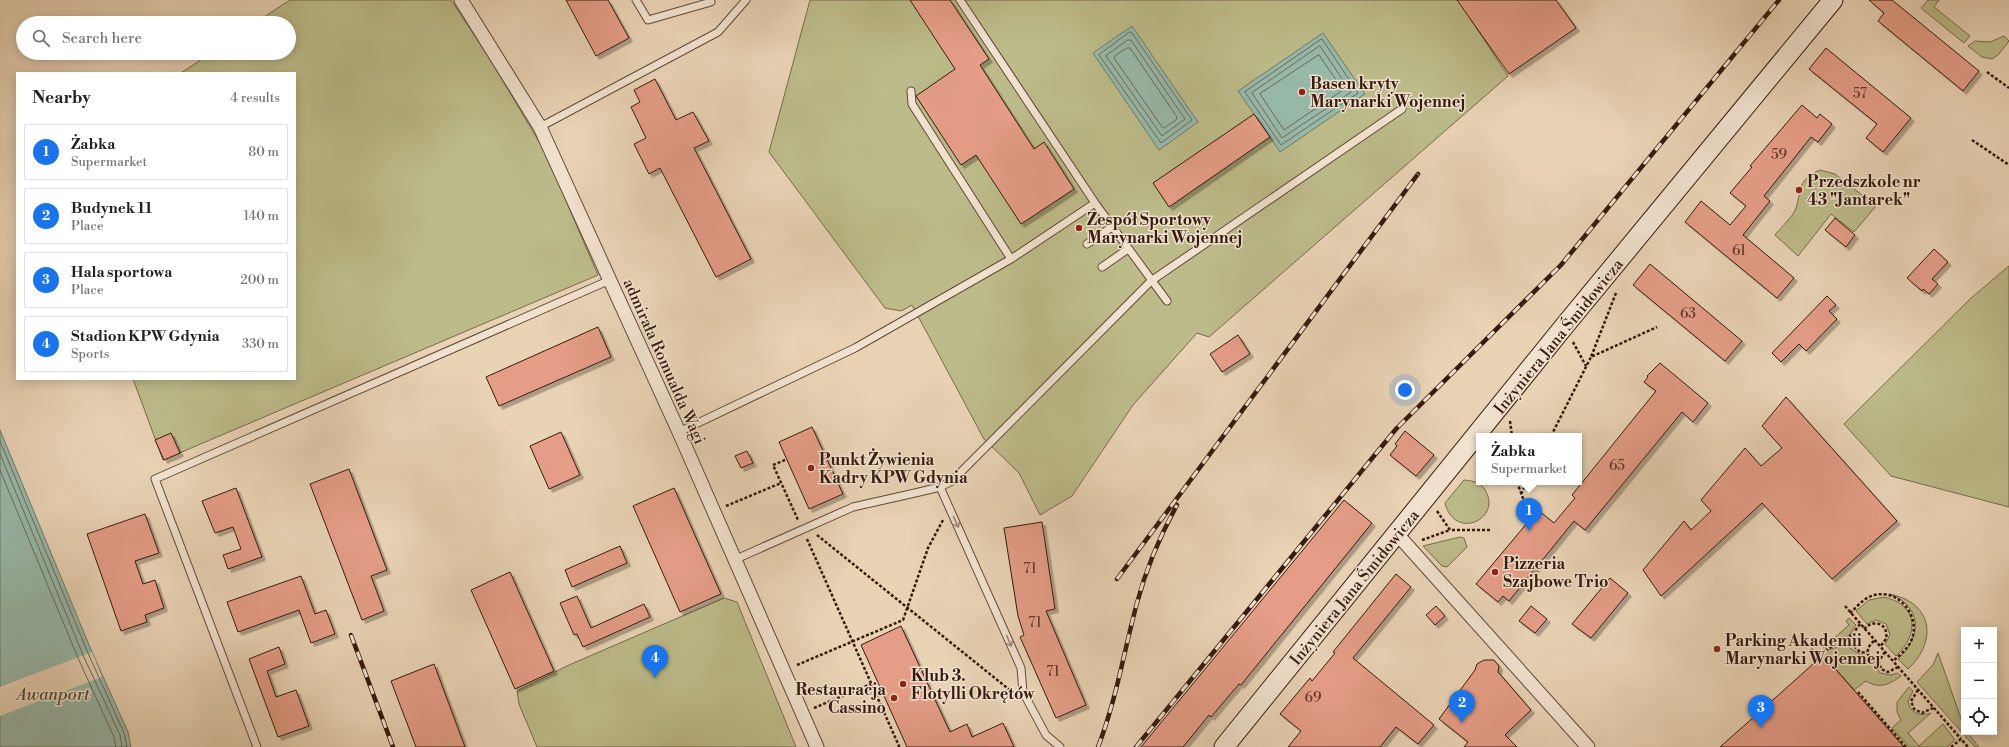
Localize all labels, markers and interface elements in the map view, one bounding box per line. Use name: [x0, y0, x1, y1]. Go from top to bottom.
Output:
search box: [16, 16, 296, 60]
icon: search: [30, 27, 52, 49]
text: Search here: [62, 29, 142, 48]
place label: Basen kryty Marynarki Wojennej: [1310, 74, 1465, 112]
house number: 57: [1853, 85, 1867, 103]
text: Nearby: [32, 87, 91, 109]
marker: Basen kryty Marynarki Wojennej: [1297, 87, 1307, 97]
text: 4 results: [230, 90, 280, 106]
text: Żabka: [71, 135, 115, 154]
text: 1: [43, 144, 49, 160]
text: 80 m: [248, 144, 279, 160]
house number: 59: [1771, 146, 1787, 164]
text: Supermarket: [71, 154, 147, 170]
place label: Przedszkole nr 43 "Jantarek": [1807, 172, 1921, 210]
marker: Przedszkole nr 43 "Jantarek": [1794, 185, 1804, 195]
text: Budynek 11: [71, 199, 152, 218]
text: 2: [42, 208, 50, 224]
text: 140 m: [243, 208, 279, 224]
place label: Zespół Sportowy Marynarki Wojennej: [1087, 210, 1242, 248]
text: Place: [71, 218, 103, 234]
marker: Zespół Sportowy Marynarki Wojennej: [1074, 223, 1084, 233]
house number: 61: [1732, 242, 1746, 260]
street label: Inżyniera Jana Śmidowicza: [1488, 253, 1628, 418]
text: Hala sportowa: [71, 263, 172, 282]
text: 3: [42, 272, 50, 288]
text: 200 m: [240, 272, 279, 288]
street label: admirała Romualda Wagi: [619, 276, 710, 447]
text: Place: [71, 282, 103, 298]
house number: 63: [1680, 305, 1696, 323]
text: Stadion KPW Gdynia: [71, 327, 220, 346]
text: 4: [42, 336, 50, 352]
text: 330 m: [242, 336, 279, 352]
text: Sports: [71, 346, 110, 362]
your location: [1395, 380, 1415, 400]
popup: [1476, 433, 1582, 485]
text: Żabka: [1491, 442, 1535, 461]
place label: Punkt Żywienia Kadry KPW Gdynia: [819, 448, 968, 488]
house number: 65: [1609, 457, 1625, 475]
text: Supermarket: [1491, 461, 1567, 477]
marker: Punkt Żywienia Kadry KPW Gdynia: [806, 463, 816, 473]
pin: 1: [1516, 498, 1542, 531]
street label: Inżyniera Jana Śmidowicza: [1284, 504, 1424, 669]
one-way arrow: [953, 516, 960, 528]
place label: Pizzeria Szajbowe Trio: [1503, 554, 1608, 592]
house number: 71: [1023, 560, 1037, 578]
marker: Pizzeria Szajbowe Trio: [1490, 567, 1500, 577]
house number: 71: [1028, 614, 1042, 632]
map controls: [1961, 627, 1997, 735]
button: +: [1961, 627, 1997, 663]
place label: Parking Akademii Marynarki Wojennej: [1725, 631, 1880, 669]
one-way arrow: [1006, 635, 1013, 647]
marker: Parking Akademii Marynarki Wojennej: [1712, 644, 1722, 654]
pin: 4: [642, 645, 668, 678]
house number: 71: [1046, 663, 1060, 681]
button: −: [1961, 663, 1997, 699]
place label: Klub 3. Flotylli Okrętów: [911, 666, 1035, 704]
marker: Klub 3. Flotylli Okrętów: [898, 679, 908, 689]
place label: Restauracja Cassino: [796, 680, 886, 718]
water label: Awanport: [14, 684, 90, 706]
house number: 69: [1305, 689, 1321, 707]
pin: 2: [1449, 690, 1475, 723]
marker: Restauracja Cassino: [889, 693, 899, 703]
pin: 3: [1748, 695, 1774, 728]
button: locate: [1961, 699, 1997, 735]

